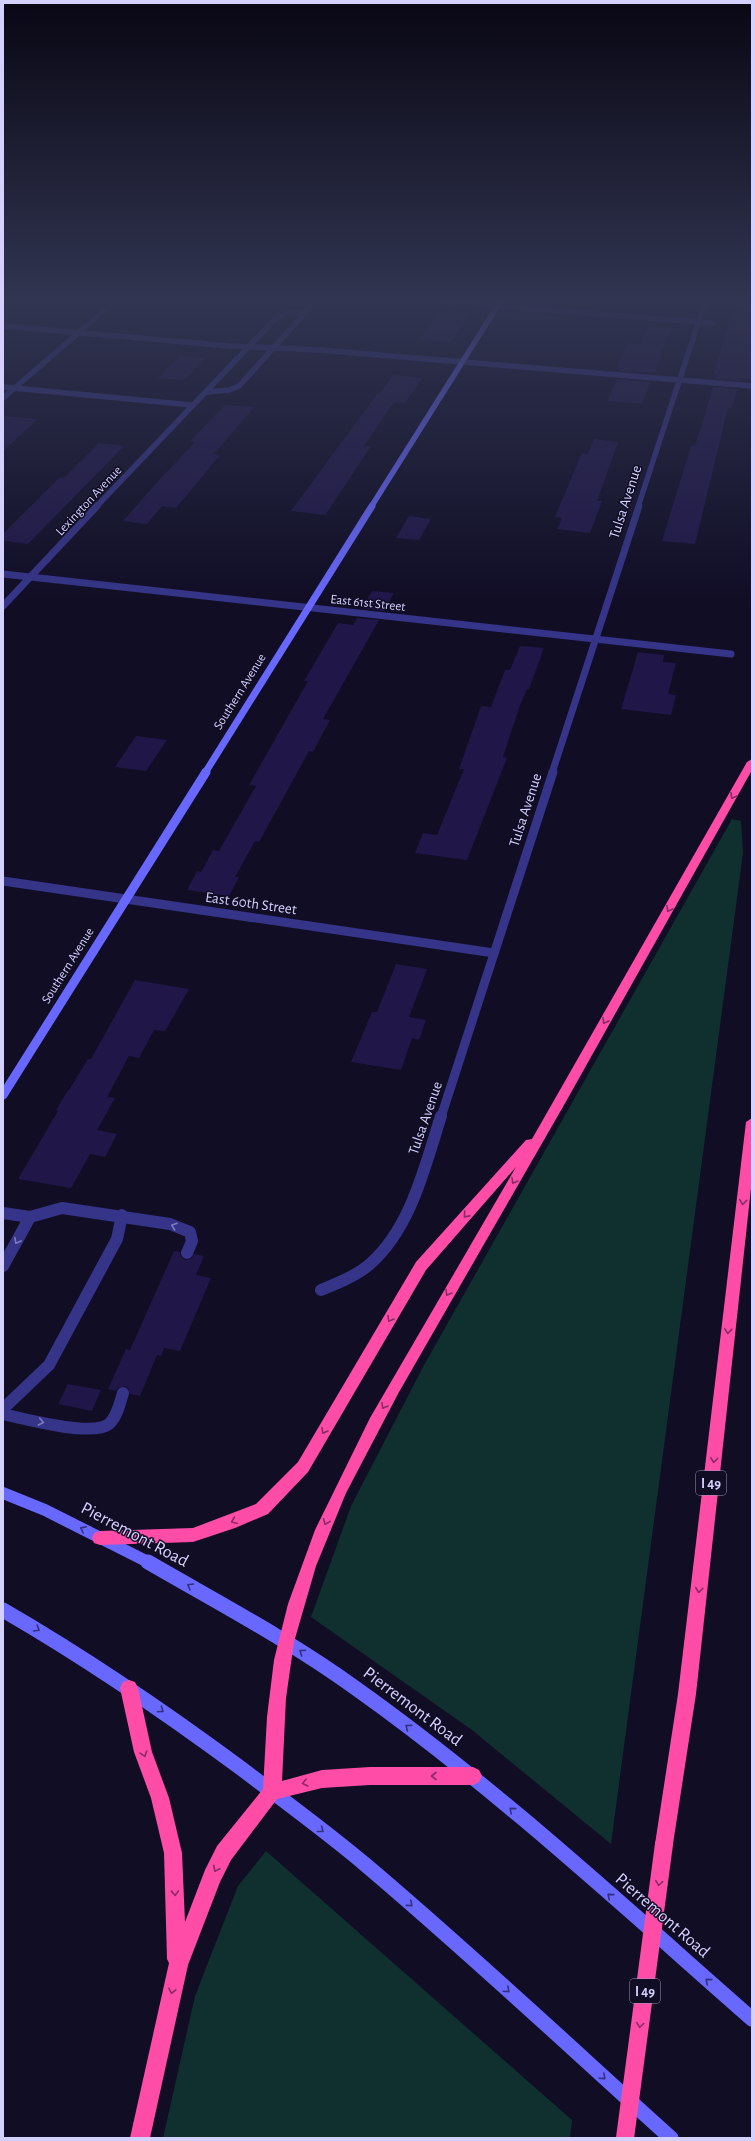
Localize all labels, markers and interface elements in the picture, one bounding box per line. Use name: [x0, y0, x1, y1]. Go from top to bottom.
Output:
street label: Tulsa Avenue: [607, 463, 644, 541]
street label: Lexington Avenue: [54, 464, 125, 538]
street label: East 61st Street: [330, 593, 406, 614]
street label: Southern Avenue: [212, 652, 269, 732]
street label: Tulsa Avenue: [507, 771, 544, 849]
one-way arrow: [730, 792, 737, 799]
street label: East 60th Street: [204, 890, 298, 917]
one-way arrow: [666, 905, 673, 913]
street label: Southern Avenue: [40, 926, 97, 1006]
one-way arrow: [603, 1017, 610, 1025]
street label: Tulsa Avenue: [406, 1080, 445, 1157]
one-way arrow: [511, 1177, 519, 1184]
one-way arrow: [739, 1199, 748, 1205]
one-way arrow: [464, 1210, 471, 1218]
one-way arrow: [171, 1222, 178, 1231]
one-way arrow: [14, 1237, 21, 1244]
one-way arrow: [446, 1289, 453, 1296]
one-way arrow: [387, 1315, 394, 1322]
one-way arrow: [724, 1328, 733, 1334]
one-way arrow: [381, 1402, 389, 1409]
one-way arrow: [38, 1417, 44, 1425]
one-way arrow: [321, 1427, 328, 1434]
one-way arrow: [709, 1457, 718, 1463]
road number: I 49: [696, 1471, 726, 1495]
street label: Pierremont Road: [78, 1499, 191, 1571]
one-way arrow: [231, 1516, 239, 1524]
one-way arrow: [323, 1517, 331, 1525]
one-way arrow: [79, 1526, 87, 1534]
one-way arrow: [187, 1584, 194, 1591]
one-way arrow: [695, 1586, 704, 1593]
one-way arrow: [33, 1624, 40, 1631]
one-way arrow: [299, 1650, 306, 1657]
street label: Pierremont Road: [360, 1664, 465, 1750]
one-way arrow: [157, 1706, 164, 1713]
one-way arrow: [406, 1725, 413, 1732]
one-way arrow: [139, 1750, 148, 1757]
one-way arrow: [431, 1772, 437, 1780]
one-way arrow: [302, 1779, 308, 1787]
one-way arrow: [510, 1808, 517, 1815]
one-way arrow: [317, 1826, 324, 1833]
one-way arrow: [213, 1865, 221, 1873]
street label: Pierremont Road: [612, 1870, 713, 1962]
one-way arrow: [655, 1879, 664, 1886]
one-way arrow: [171, 1890, 179, 1896]
one-way arrow: [608, 1893, 615, 1900]
one-way arrow: [405, 1899, 413, 1906]
road number: I 49: [630, 1979, 660, 2003]
one-way arrow: [706, 1979, 713, 1986]
one-way arrow: [502, 1985, 510, 1993]
one-way arrow: [168, 1988, 176, 1995]
one-way arrow: [636, 2022, 645, 2028]
one-way arrow: [599, 2072, 606, 2079]

